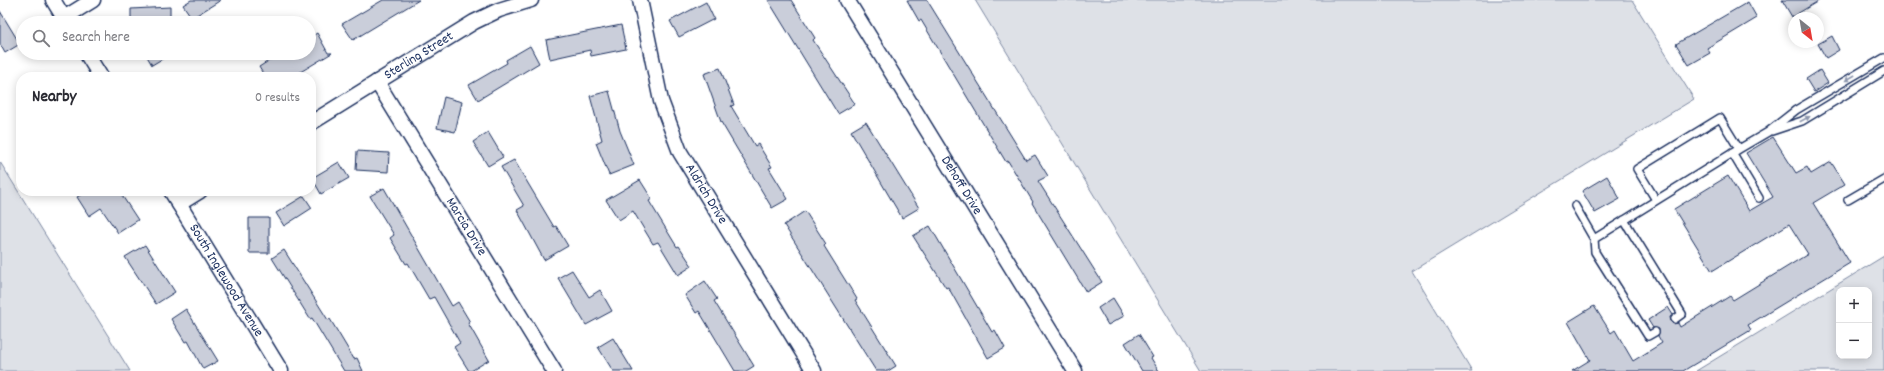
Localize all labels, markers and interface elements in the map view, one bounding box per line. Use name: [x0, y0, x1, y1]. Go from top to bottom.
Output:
north arrow: [1788, 12, 1824, 48]
search box: [16, 16, 316, 60]
icon: search: [30, 27, 52, 49]
text: Search here: [62, 27, 130, 49]
street label: Sterling Street: [380, 27, 458, 85]
one-way arrow: [1844, 75, 1856, 82]
text: Nearby: [32, 86, 76, 110]
text: 0 results: [255, 89, 300, 108]
one-way arrow: [1799, 116, 1811, 122]
street label: Dehoff Drive: [935, 152, 987, 219]
street label: Aldrich Drive: [680, 160, 732, 228]
street label: Marcia Drive: [440, 194, 491, 260]
street label: South Inglewood Avenue: [183, 220, 268, 341]
map controls: [1836, 287, 1872, 359]
button: +: [1836, 287, 1872, 323]
button: −: [1836, 323, 1872, 359]

